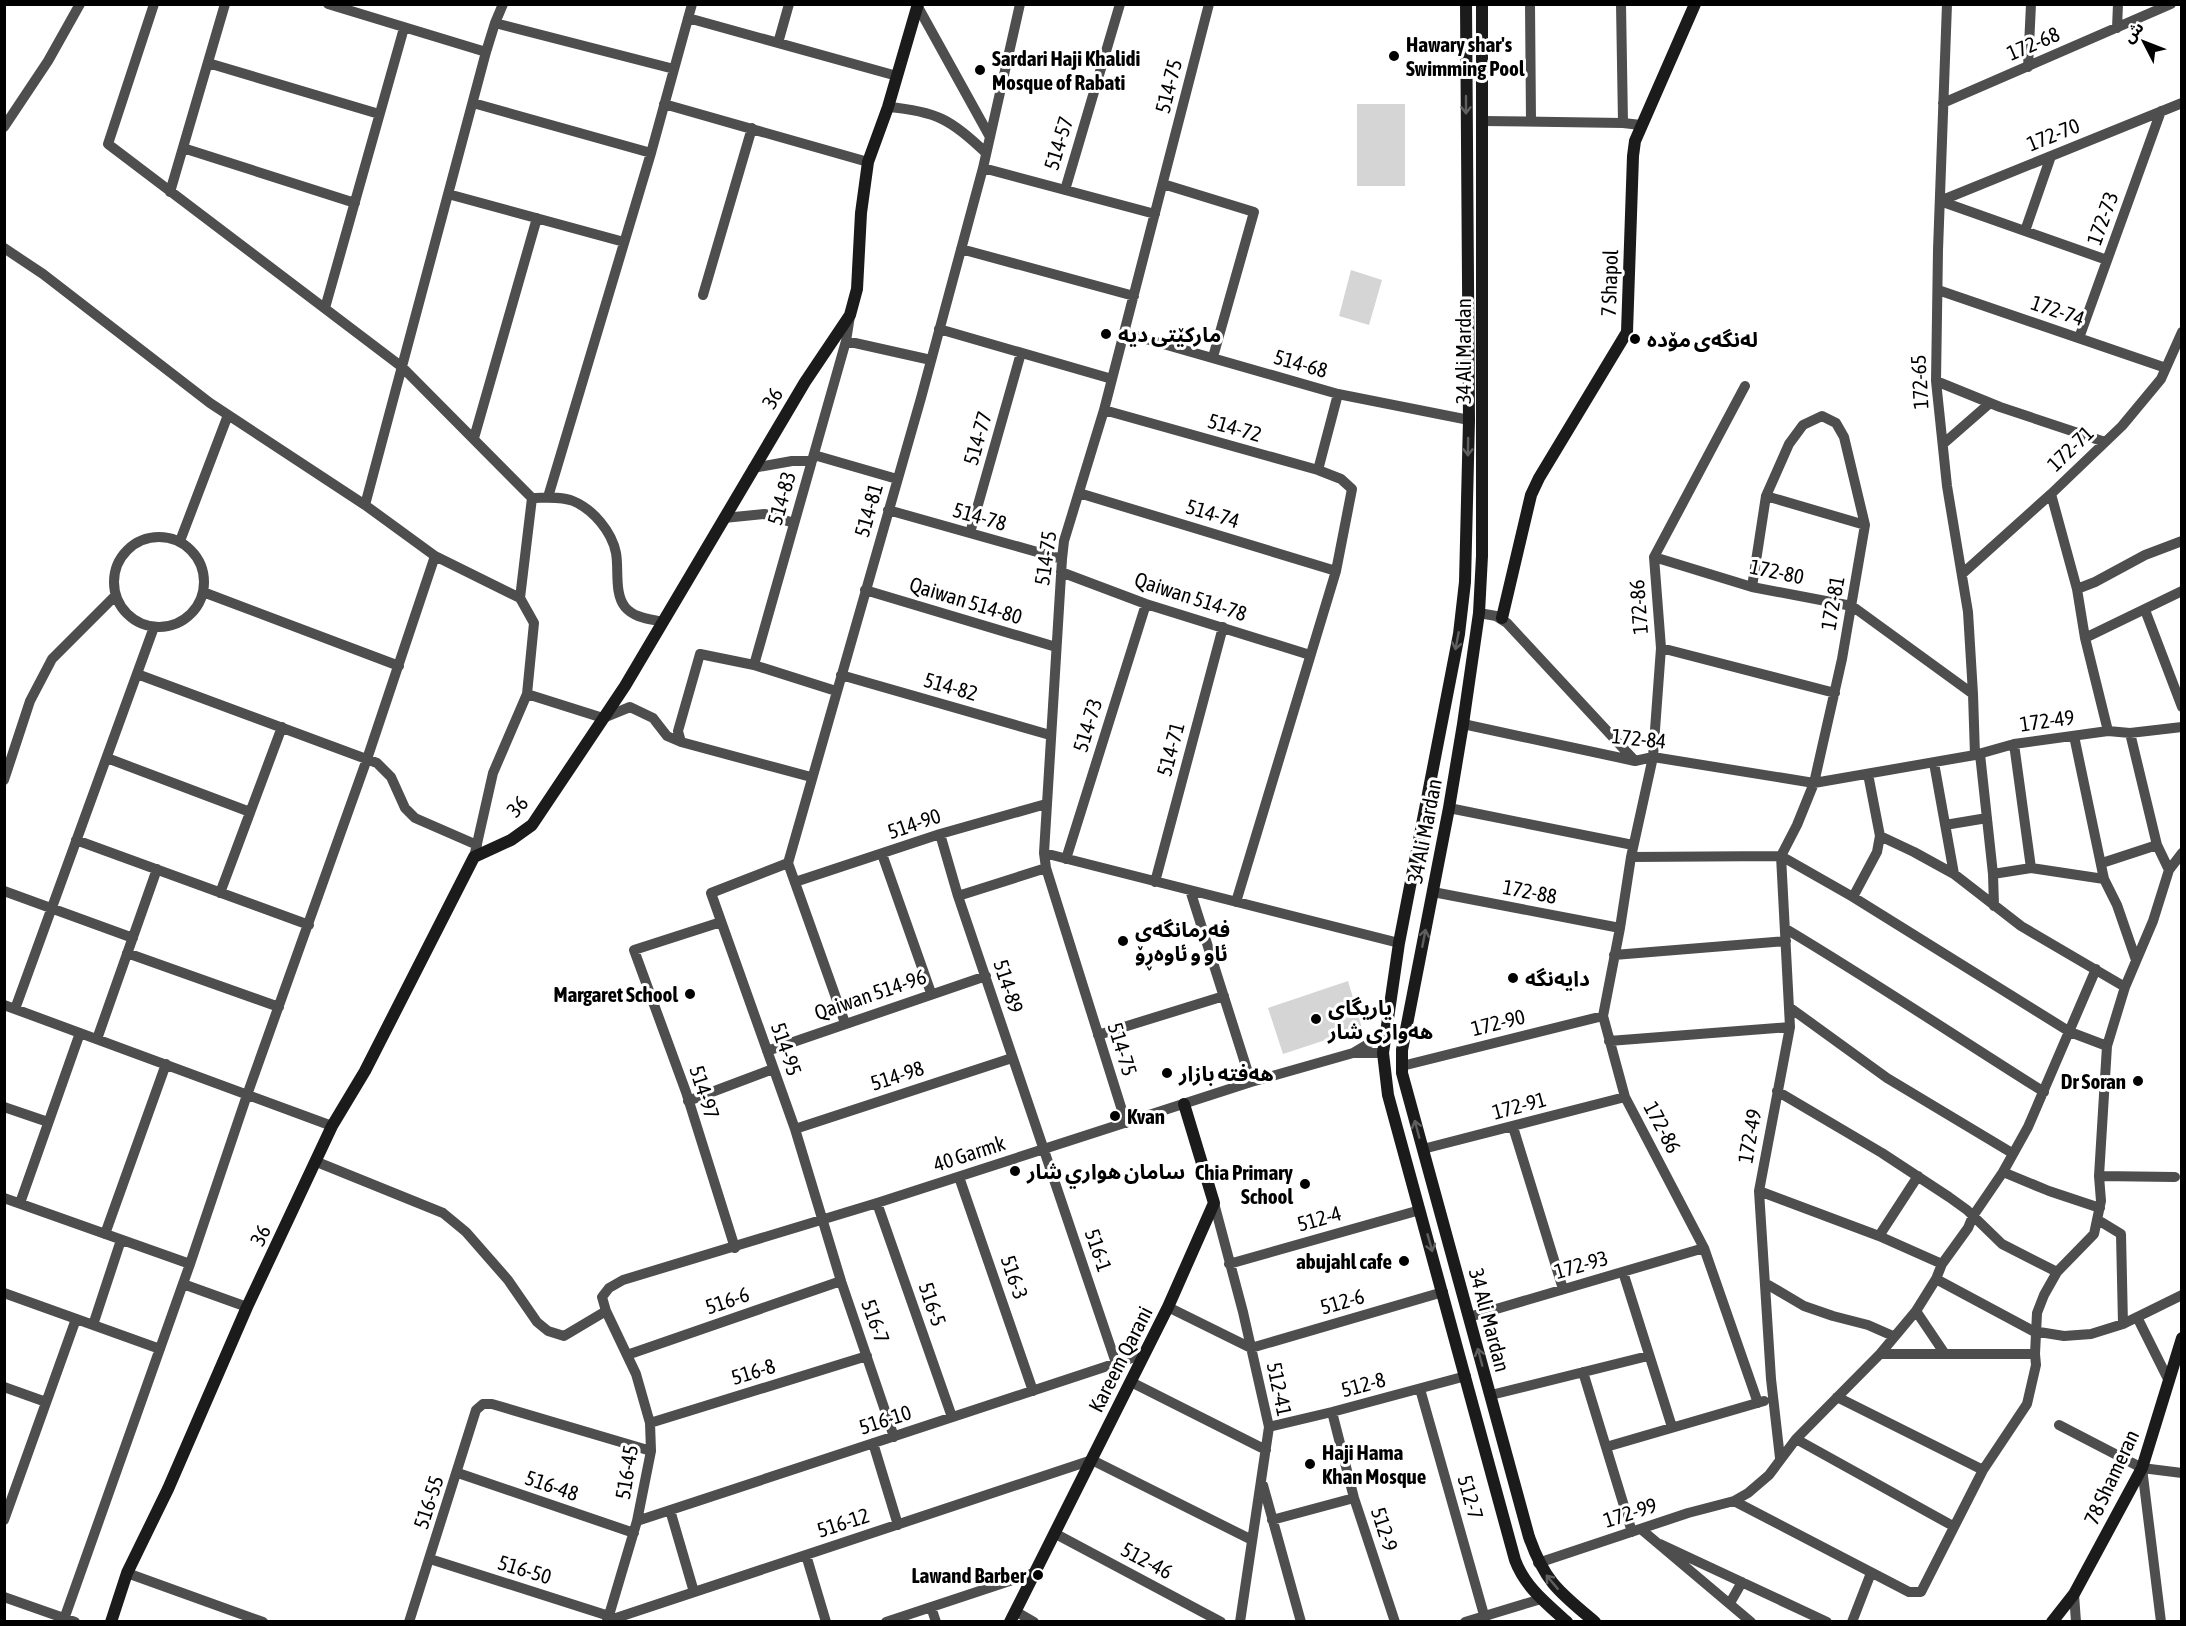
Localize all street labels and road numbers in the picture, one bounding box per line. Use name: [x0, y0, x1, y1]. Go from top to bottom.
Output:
street label: 172-68: [2003, 21, 2063, 65]
street label: 514-75: [1150, 57, 1186, 115]
street label: 514-57: [1039, 113, 1077, 173]
street label: 172-70: [2023, 113, 2083, 155]
street label: 172-73: [2081, 188, 2123, 248]
street label: 7 Shapol: [1596, 249, 1622, 317]
street label: 172-74: [2028, 290, 2088, 330]
street label: 34 Ali Mardan: [1451, 298, 1475, 404]
street label: 514-68: [1271, 344, 1331, 382]
street label: 172-65: [1906, 354, 1932, 410]
street label: 36: [757, 383, 787, 413]
street label: 514-77: [958, 408, 996, 468]
street label: 514-72: [1205, 408, 1265, 446]
street label: 172-71: [2042, 420, 2098, 476]
street label: 514-83: [762, 468, 800, 528]
street label: 514-81: [849, 480, 887, 540]
street label: 514-74: [1183, 494, 1243, 532]
street label: 514-78: [950, 497, 1010, 535]
street label: 514-75: [1029, 529, 1061, 587]
street label: 172-80: [1748, 554, 1806, 588]
street label: Qaiwan 514-78: [1132, 567, 1250, 625]
street label: Qaiwan 514-80: [907, 571, 1025, 629]
street label: 172-81: [1815, 574, 1849, 632]
street label: 172-86: [1624, 579, 1652, 635]
street label: 514-82: [921, 667, 981, 705]
street label: 514-73: [1068, 695, 1106, 755]
street label: 172-49: [2018, 704, 2076, 736]
street label: 514-71: [1151, 720, 1189, 778]
street label: 172-84: [1611, 723, 1668, 753]
street label: 34 Ali Mardan: [1402, 777, 1446, 885]
street label: 36: [501, 791, 533, 821]
street label: 514-90: [884, 803, 944, 843]
street label: 172-88: [1501, 874, 1559, 908]
street label: 514-89: [989, 956, 1029, 1016]
street label: Qaiwan 514-96: [811, 964, 929, 1024]
street label: 172-90: [1469, 1004, 1528, 1040]
street label: 514-95: [767, 1019, 807, 1079]
street label: 514-75: [1104, 1019, 1142, 1079]
street label: 514-98: [867, 1055, 927, 1095]
street label: 514-97: [685, 1062, 725, 1122]
street label: 172-91: [1490, 1086, 1548, 1124]
street label: 172-86: [1640, 1097, 1686, 1157]
street label: 172-49: [1732, 1107, 1766, 1165]
street label: 40 Garmk: [930, 1130, 1008, 1176]
street label: 512-4: [1294, 1200, 1344, 1236]
street label: 36: [245, 1221, 275, 1249]
street label: 516-1: [1081, 1225, 1117, 1275]
street label: 172-93: [1551, 1245, 1611, 1283]
street label: 516-3: [996, 1252, 1034, 1302]
street label: 34 Ali Mardan: [1465, 1266, 1515, 1374]
street label: 516-5: [914, 1279, 952, 1329]
street label: 516-6: [702, 1281, 752, 1319]
street label: 512-6: [1317, 1283, 1367, 1319]
street label: 516-7: [857, 1296, 895, 1346]
street label: Kareem Qarani: [1083, 1302, 1157, 1416]
street label: 516-8: [728, 1353, 778, 1389]
street label: 512-41: [1263, 1360, 1297, 1418]
street label: 512-8: [1338, 1367, 1388, 1401]
street label: 516-10: [856, 1399, 914, 1439]
street label: 78 Shameran: [2079, 1426, 2143, 1528]
street label: 516-45: [610, 1443, 642, 1501]
street label: 516-48: [522, 1465, 582, 1505]
street label: 516-55: [408, 1472, 448, 1532]
street label: 512-7: [1453, 1472, 1489, 1522]
street label: 172-99: [1600, 1492, 1660, 1532]
street label: 516-12: [814, 1502, 872, 1542]
street label: 512-9: [1367, 1504, 1403, 1554]
street label: 512-46: [1117, 1537, 1177, 1583]
street label: 516-50: [495, 1550, 555, 1588]

